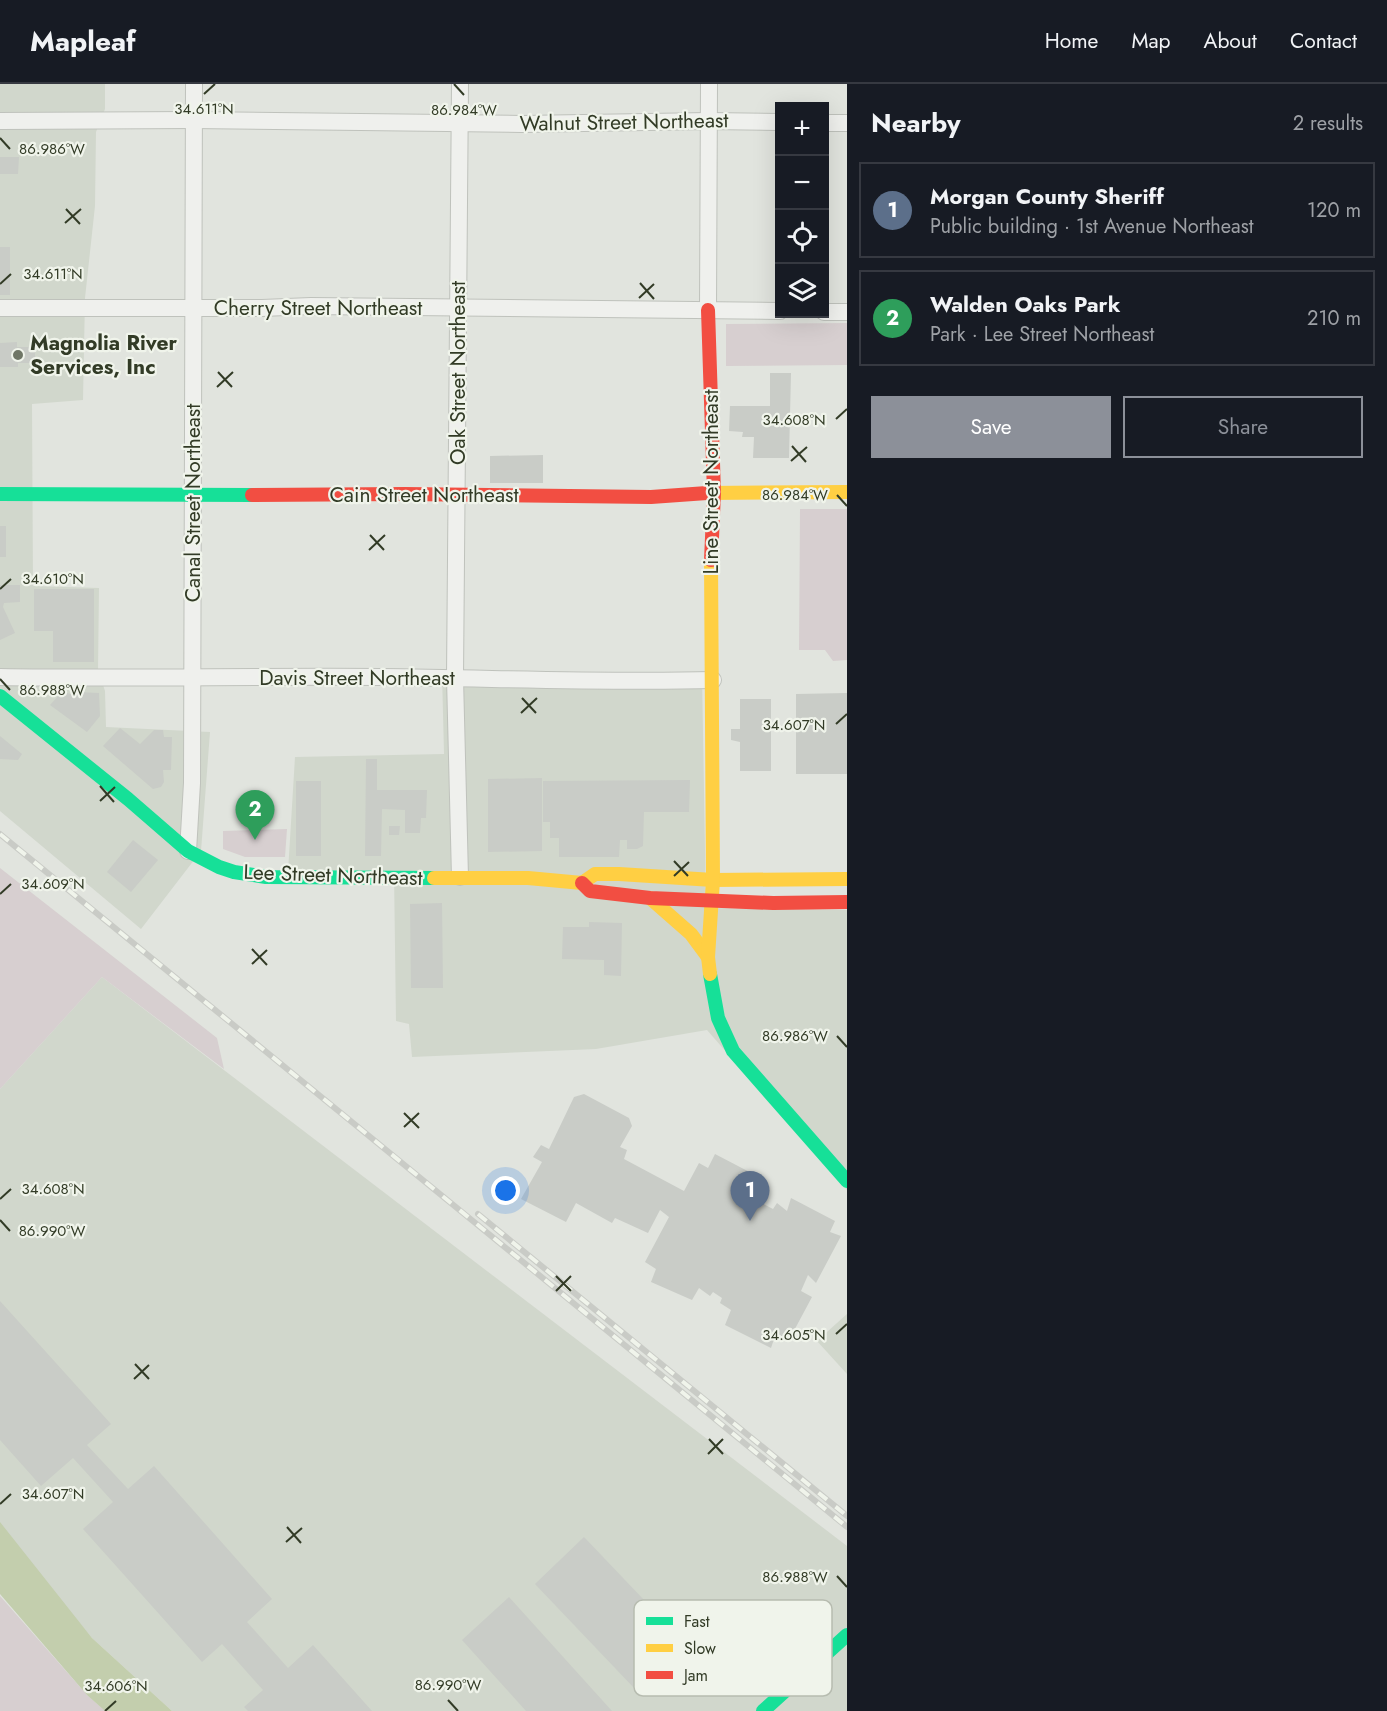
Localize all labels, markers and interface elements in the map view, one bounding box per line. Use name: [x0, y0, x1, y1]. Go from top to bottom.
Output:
text: Mapleaf: [30, 21, 136, 62]
text: Home: [1045, 26, 1098, 56]
text: Map: [1131, 26, 1171, 56]
text: About: [1204, 26, 1257, 56]
text: Contact: [1290, 26, 1357, 56]
text: 34.611°N: [174, 98, 234, 120]
text: 86.984°W: [431, 99, 497, 121]
map controls: [775, 102, 829, 318]
button: +: [775, 102, 829, 156]
text: Nearby: [871, 104, 960, 142]
street label: Walnut Street Northeast: [519, 105, 729, 139]
text: 2 results: [1293, 109, 1363, 138]
text: 86.986°W: [19, 138, 85, 160]
button: −: [775, 156, 829, 210]
text: Morgan County Sheriff: [930, 180, 1164, 212]
text: 1: [887, 196, 898, 225]
text: 120 m: [1307, 196, 1361, 225]
button: locate: [775, 210, 829, 264]
text: Public building · 1st Avenue Northeast: [930, 212, 1254, 241]
text: 34.611°N: [23, 263, 83, 285]
button: layers: [775, 264, 829, 318]
street label: Oak Street Northeast: [443, 281, 473, 465]
text: Walden Oaks Park: [930, 288, 1120, 320]
street label: Cherry Street Northeast: [214, 293, 422, 323]
text: 2: [886, 304, 899, 333]
text: 210 m: [1307, 304, 1361, 333]
text: Park · Lee Street Northeast: [930, 320, 1154, 349]
place label: Magnolia River Services, Inc: [30, 328, 178, 382]
marker: Magnolia River Services, Inc: [11, 348, 25, 362]
street label: Line Street Northeast: [696, 390, 726, 574]
button: Save: [871, 396, 1111, 458]
button: Share: [1123, 396, 1363, 458]
street label: Canal Street Northeast: [178, 404, 208, 602]
text: 34.608°N: [762, 409, 826, 431]
street label: Cain Street Northeast: [329, 480, 519, 510]
text: 86.984°W: [762, 484, 828, 506]
text: 34.610°N: [22, 568, 84, 590]
street label: Davis Street Northeast: [259, 663, 455, 693]
text: 86.988°W: [19, 679, 85, 701]
text: 34.607°N: [763, 714, 825, 736]
pin: 2: [236, 790, 274, 840]
street label: Lee Street Northeast: [243, 857, 423, 893]
text: 34.609°N: [21, 873, 85, 895]
text: 86.986°W: [762, 1025, 828, 1047]
pin: 1: [730, 1172, 770, 1221]
your location: [491, 1176, 520, 1205]
text: 34.608°N: [21, 1178, 85, 1200]
text: 86.990°W: [19, 1220, 85, 1242]
text: 34.605°N: [762, 1324, 826, 1346]
text: 34.607°N: [22, 1483, 84, 1505]
text: 86.988°W: [762, 1566, 828, 1588]
legend: [634, 1600, 832, 1696]
text: Fast: [684, 1610, 710, 1633]
text: Slow: [684, 1637, 716, 1660]
text: Jam: [682, 1664, 708, 1687]
text: 86.990°W: [415, 1674, 481, 1696]
text: 34.606°N: [84, 1675, 148, 1697]

